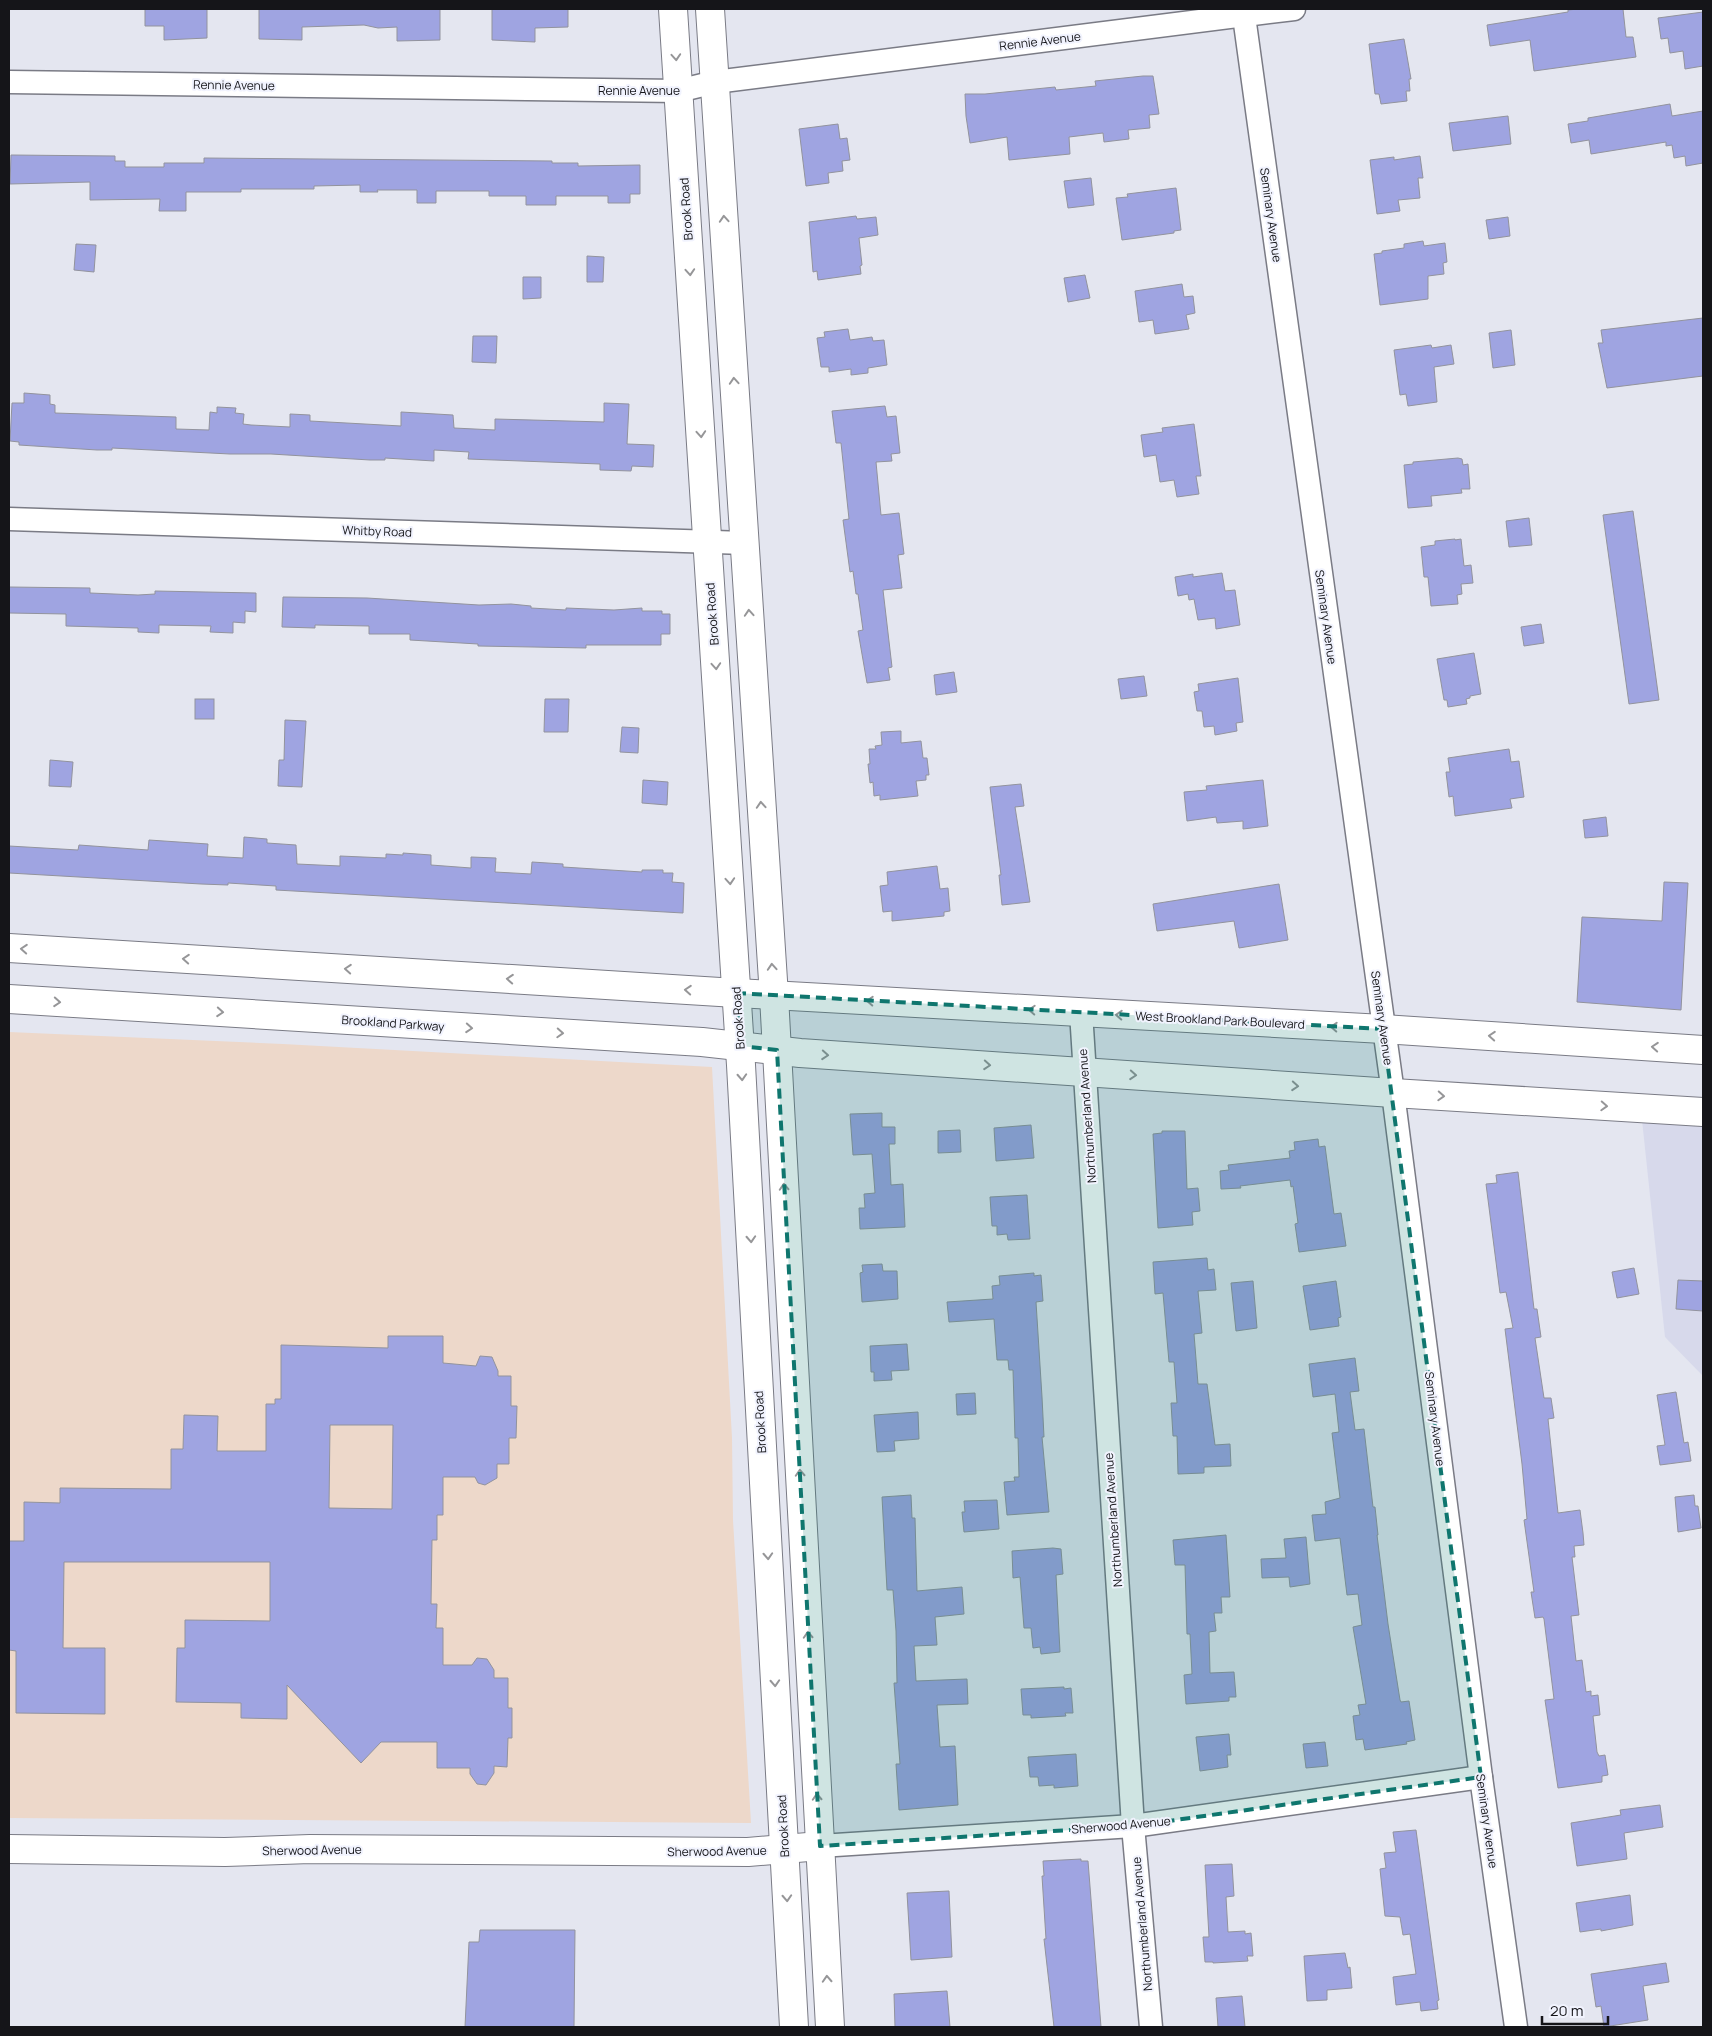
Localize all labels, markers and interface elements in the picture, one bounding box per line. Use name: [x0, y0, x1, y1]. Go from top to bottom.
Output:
street label: Rennie Avenue: [998, 28, 1082, 54]
one-way arrow: [670, 54, 681, 62]
street label: Rennie Avenue: [193, 76, 275, 94]
street label: Rennie Avenue: [598, 82, 680, 99]
street label: Seminary Avenue: [1256, 167, 1286, 263]
street label: Brook Road: [675, 177, 697, 241]
one-way arrow: [718, 215, 729, 223]
one-way arrow: [685, 268, 696, 276]
one-way arrow: [729, 377, 740, 385]
one-way arrow: [695, 430, 706, 438]
street label: Whitby Road: [342, 521, 412, 541]
street label: Seminary Avenue: [1311, 569, 1341, 665]
street label: Brook Road: [701, 582, 723, 646]
one-way arrow: [744, 609, 755, 617]
one-way arrow: [710, 662, 721, 670]
one-way arrow: [756, 800, 767, 808]
one-way arrow: [724, 877, 735, 885]
one-way arrow: [20, 943, 28, 954]
one-way arrow: [182, 953, 190, 964]
one-way arrow: [766, 963, 777, 971]
one-way arrow: [344, 964, 352, 975]
street label: Seminary Avenue: [1367, 970, 1397, 1066]
one-way arrow: [506, 974, 514, 985]
one-way arrow: [684, 985, 692, 996]
street label: Brook Road: [727, 986, 749, 1050]
one-way arrow: [866, 995, 874, 1006]
one-way arrow: [54, 997, 62, 1008]
one-way arrow: [1028, 1004, 1036, 1015]
one-way arrow: [216, 1007, 224, 1018]
street label: West Brookland Park Boulevard: [1135, 1007, 1305, 1033]
one-way arrow: [1115, 1009, 1123, 1020]
street label: Brookland Parkway: [341, 1011, 446, 1035]
one-way arrow: [1330, 1021, 1338, 1032]
one-way arrow: [465, 1022, 473, 1033]
one-way arrow: [556, 1028, 564, 1039]
one-way arrow: [1488, 1031, 1496, 1042]
one-way arrow: [1650, 1042, 1658, 1053]
street label: Northumberland Avenue: [1074, 1048, 1100, 1184]
one-way arrow: [821, 1049, 829, 1060]
one-way arrow: [984, 1060, 992, 1071]
one-way arrow: [1129, 1069, 1137, 1080]
one-way arrow: [736, 1073, 747, 1081]
one-way arrow: [1291, 1080, 1299, 1091]
one-way arrow: [1438, 1091, 1446, 1102]
one-way arrow: [1600, 1100, 1608, 1111]
one-way arrow: [779, 1183, 790, 1191]
one-way arrow: [745, 1235, 756, 1243]
street label: Seminary Avenue: [1421, 1371, 1449, 1467]
street label: Brook Road: [750, 1390, 770, 1454]
street label: Northumberland Avenue: [1100, 1452, 1126, 1588]
one-way arrow: [794, 1468, 805, 1476]
one-way arrow: [762, 1552, 773, 1560]
one-way arrow: [803, 1631, 814, 1639]
one-way arrow: [769, 1679, 780, 1687]
street label: Seminary Avenue: [1472, 1773, 1502, 1869]
one-way arrow: [812, 1793, 822, 1800]
street label: Brook Road: [773, 1794, 793, 1858]
street label: Sherwood Avenue: [1071, 1812, 1171, 1838]
street label: Sherwood Avenue: [262, 1841, 362, 1859]
street label: Sherwood Avenue: [667, 1842, 767, 1860]
street label: Northumberland Avenue: [1128, 1856, 1156, 1992]
one-way arrow: [782, 1894, 793, 1902]
one-way arrow: [822, 1974, 833, 1982]
scale bar: [1542, 1994, 1608, 2026]
text: 20 m: [1550, 2000, 1583, 2021]

